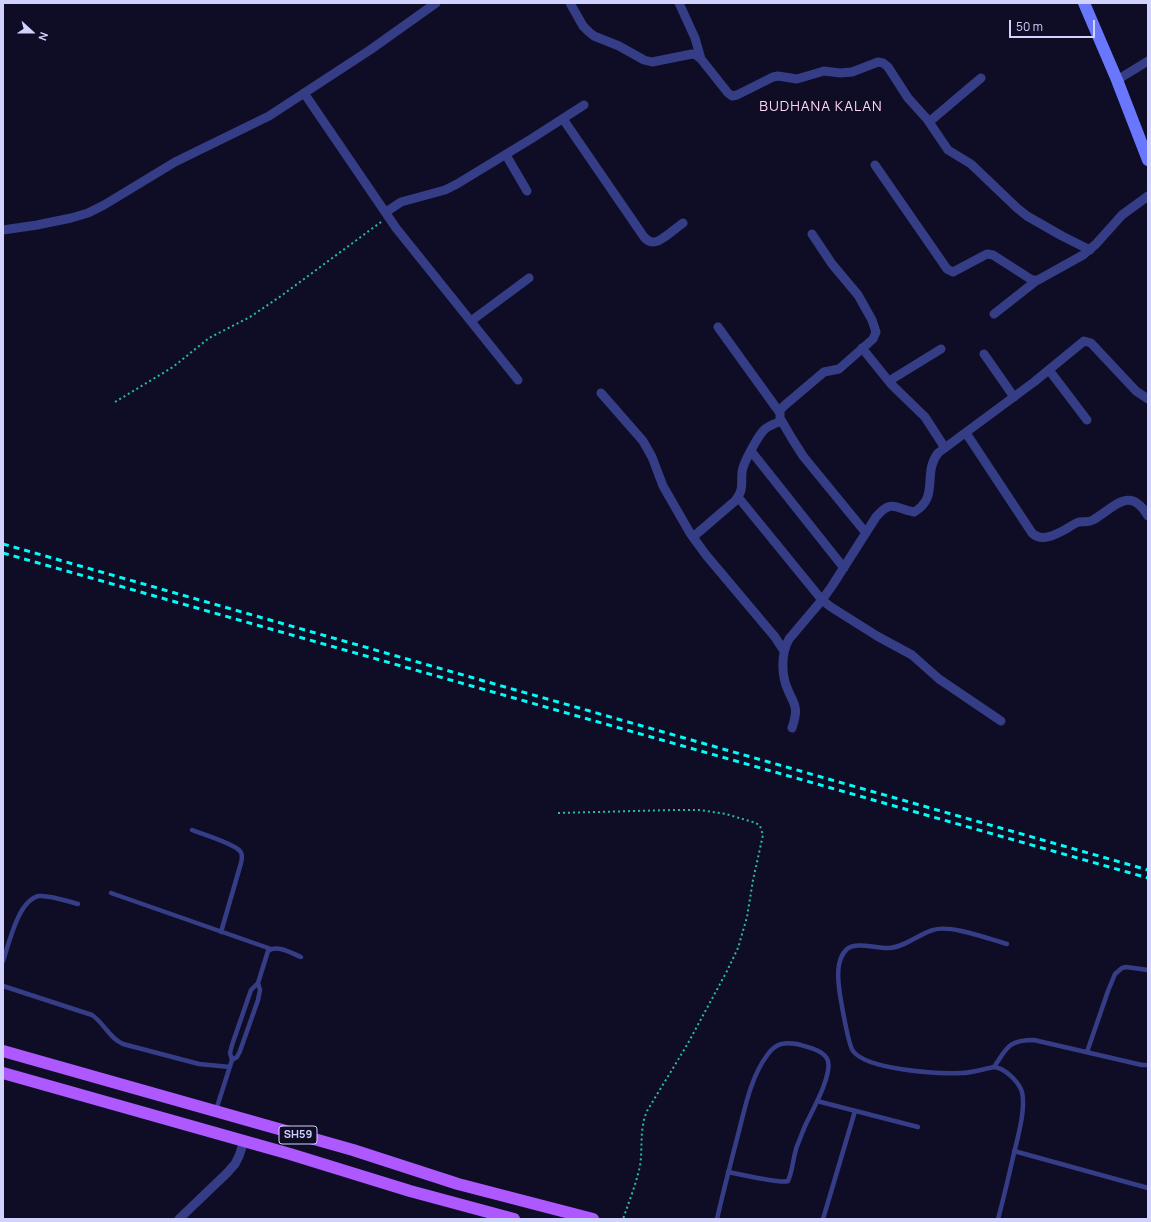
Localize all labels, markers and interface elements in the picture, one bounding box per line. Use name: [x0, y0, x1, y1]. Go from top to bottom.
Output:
north arrow: [12, 12, 52, 52]
scale bar: [1011, 12, 1097, 38]
text: 50 m: [1016, 18, 1043, 35]
text: N: [35, 30, 52, 43]
district label: BUDHANA KALAN: [759, 99, 883, 115]
road number: SH59: [279, 1126, 317, 1144]

